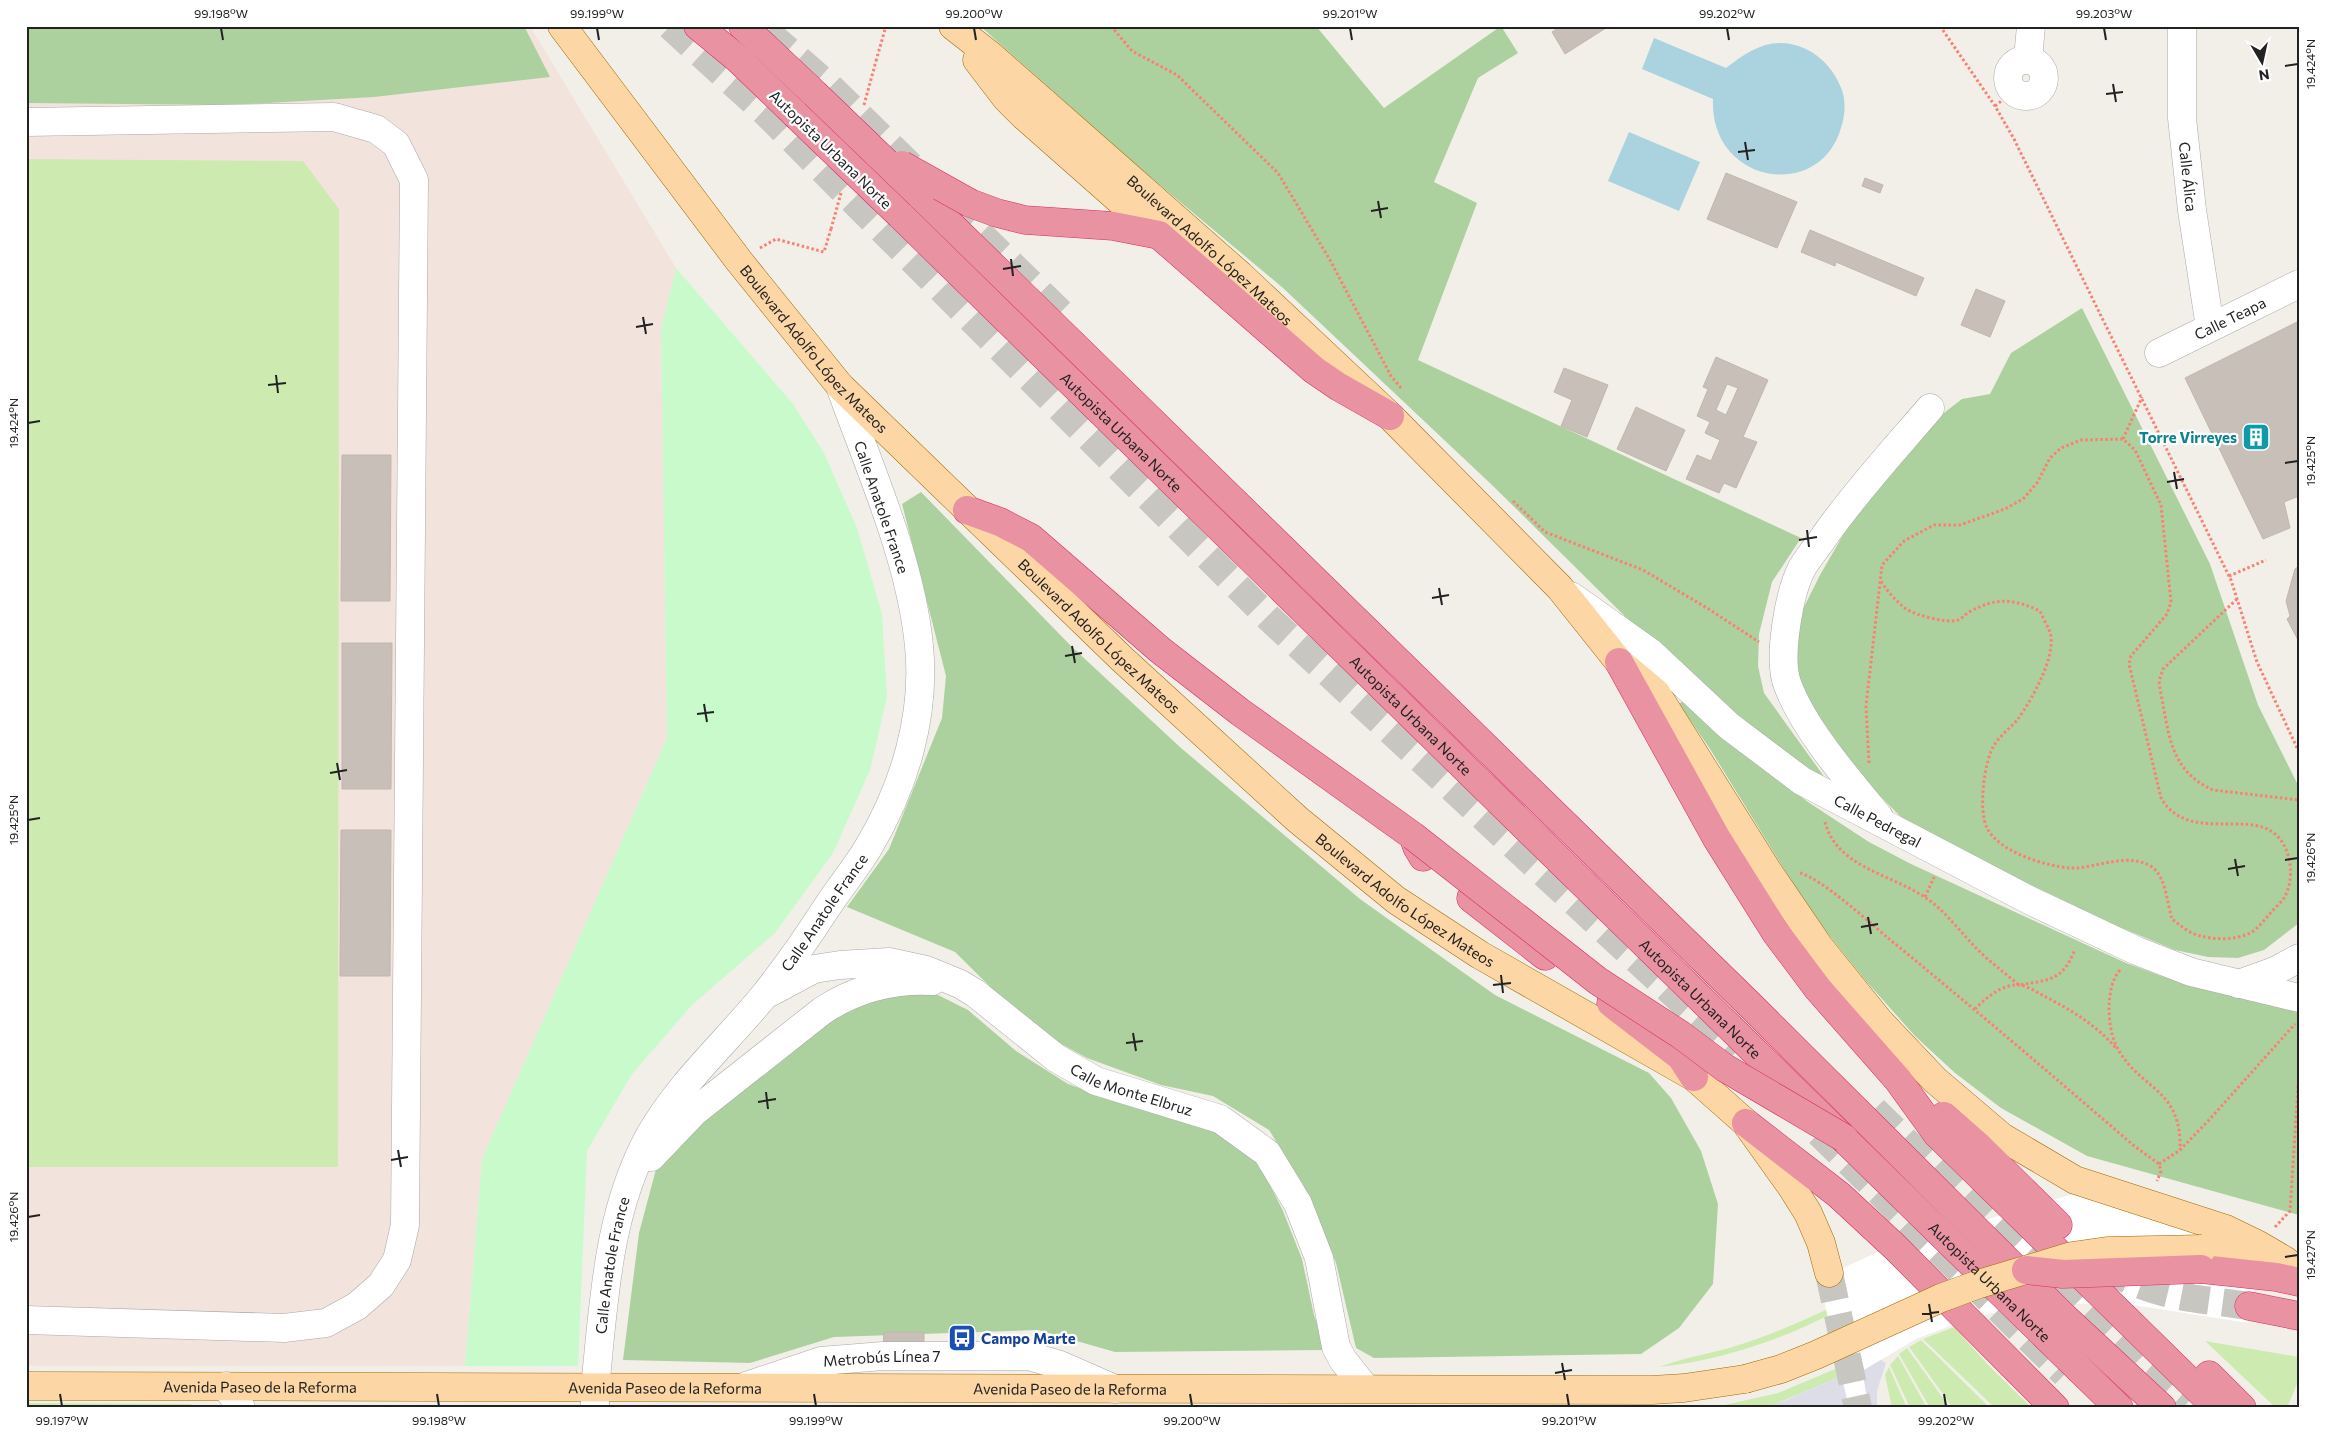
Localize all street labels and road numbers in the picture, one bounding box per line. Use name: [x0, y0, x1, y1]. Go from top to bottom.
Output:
street label: Autopista Urbana Norte: [766, 86, 896, 212]
street label: Calle Álica: [2176, 141, 2201, 212]
street label: Boulevard Adolfo López Mateos: [1123, 171, 1297, 329]
street label: Boulevard Adolfo López Mateos: [737, 261, 892, 437]
street label: Calle Teapa: [2191, 293, 2269, 343]
street label: Autopista Urbana Norte: [1057, 368, 1186, 495]
street label: Calle Anatole France: [851, 438, 913, 576]
street label: Boulevard Adolfo López Mateos: [1015, 555, 1184, 717]
street label: Autopista Urbana Norte: [1346, 652, 1476, 779]
street label: Calle Pedregal: [1831, 791, 1924, 851]
street label: Boulevard Adolfo López Mateos: [1312, 829, 1498, 971]
street label: Calle Anatole France: [777, 850, 871, 975]
street label: Autopista Urbana Norte: [1636, 935, 1765, 1062]
street label: Calle Monte Elbruz: [1067, 1059, 1195, 1119]
street label: Calle Anatole France: [591, 1194, 633, 1335]
street label: Autopista Urbana Norte: [1925, 1218, 2055, 1345]
street label: Metrobús Línea 7: [822, 1347, 941, 1370]
street label: Avenida Paseo de la Reforma: [163, 1377, 357, 1396]
street label: Avenida Paseo de la Reforma: [568, 1378, 762, 1397]
street label: Avenida Paseo de la Reforma: [973, 1379, 1167, 1398]

